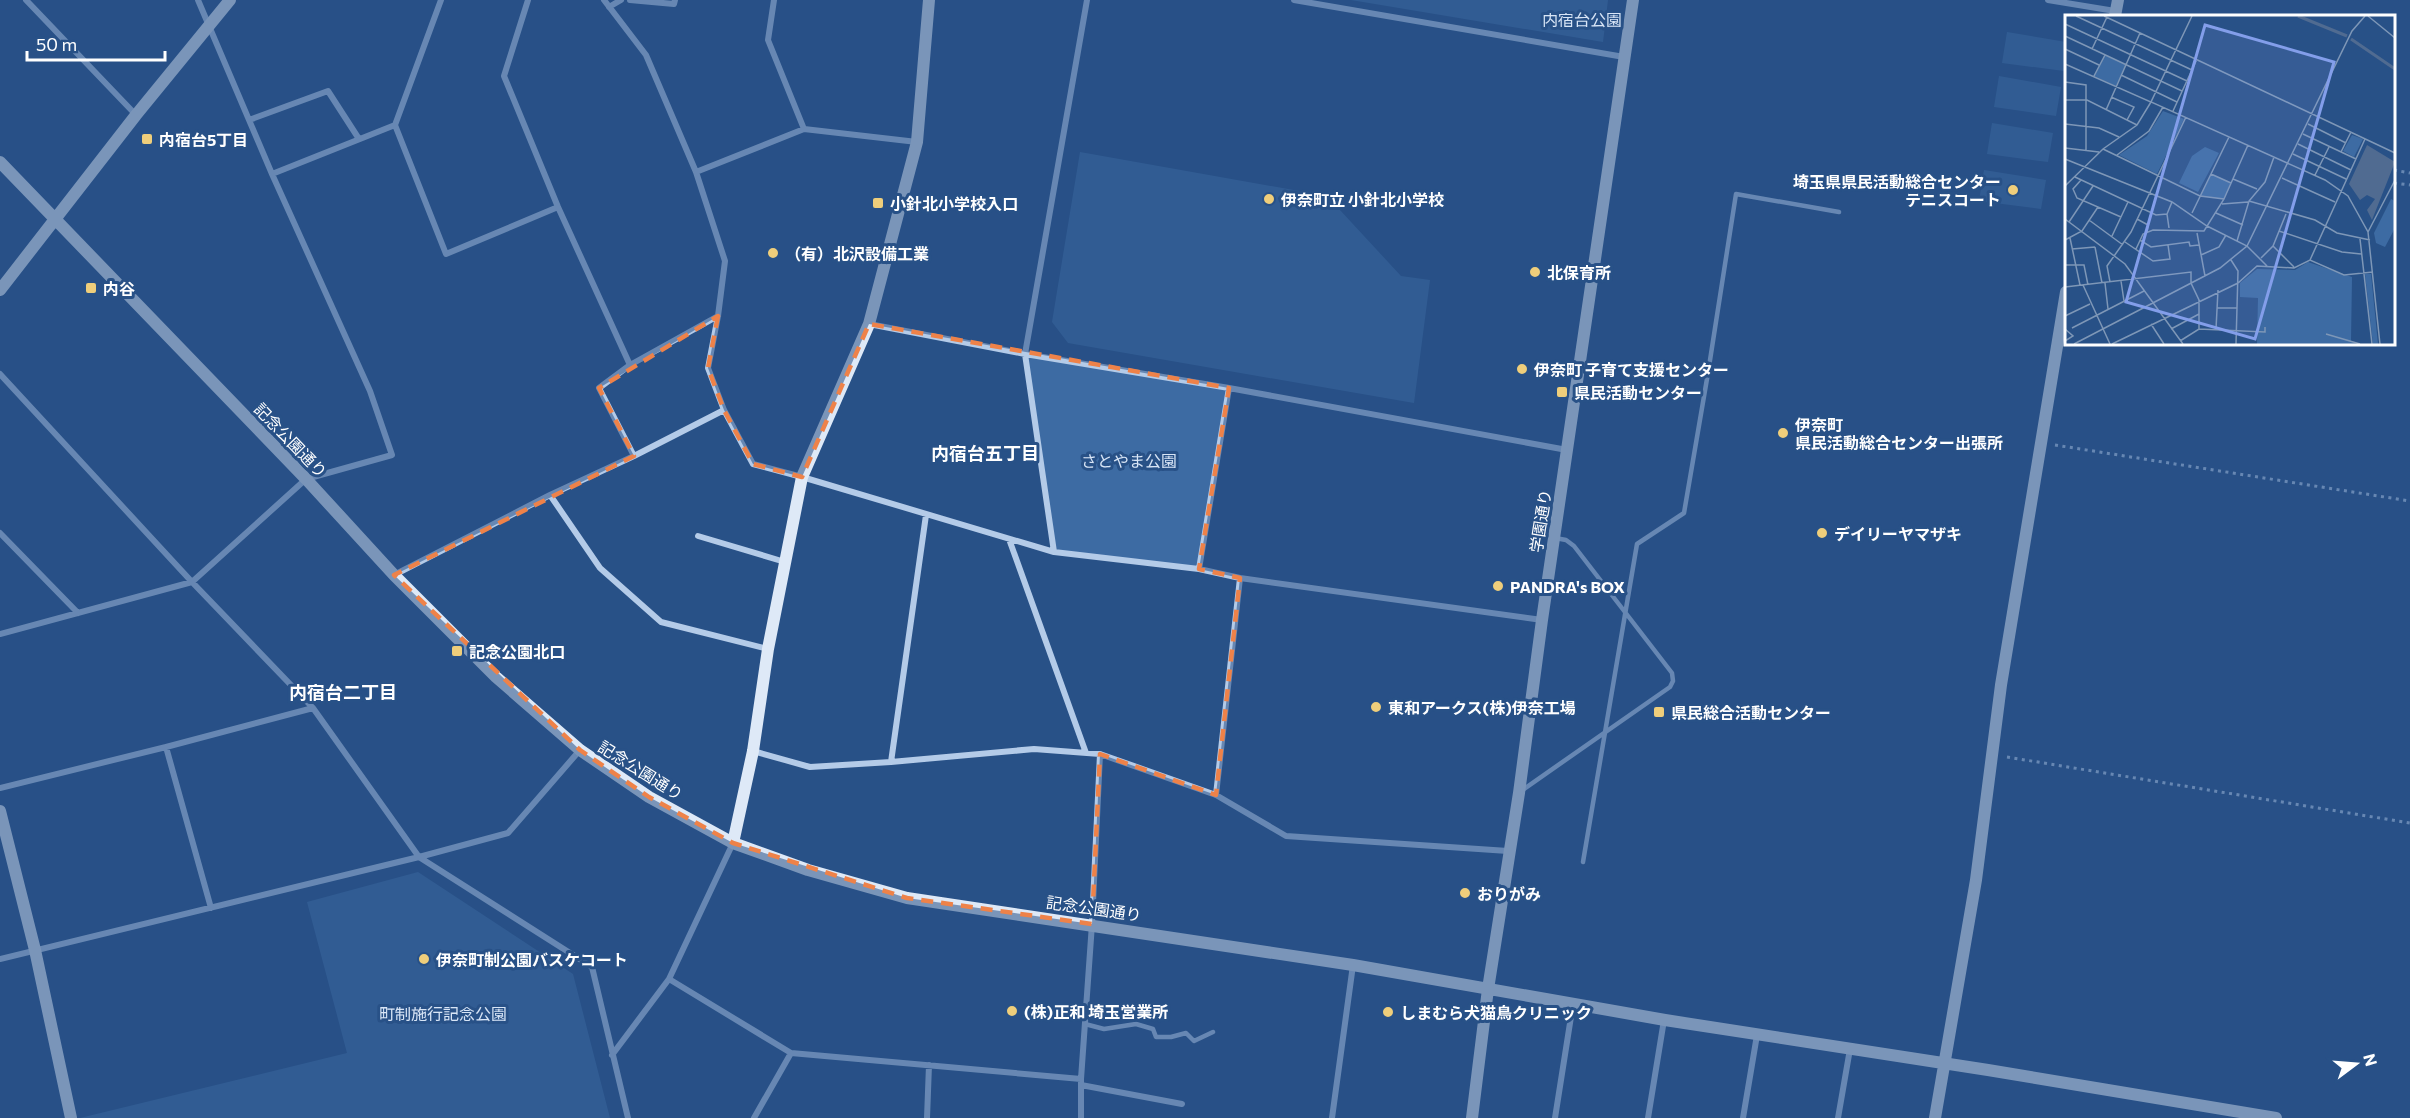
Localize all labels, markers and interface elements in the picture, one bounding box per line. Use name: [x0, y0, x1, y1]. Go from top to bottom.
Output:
park label: 内宿台公園: [1542, 10, 1622, 29]
inset map: [2065, 15, 2395, 345]
scale bar: [27, 24, 165, 62]
text: 50 m: [36, 33, 77, 55]
place label: 内宿台5丁目: [159, 130, 248, 149]
marker: 内宿台5丁目: [140, 132, 154, 146]
place label: 埼玉県県民活動総合センター テニスコート: [1793, 172, 2001, 209]
marker: 埼玉県県民活動総合センター テニスコート: [2006, 183, 2020, 197]
place label: 伊奈町立 小針北小学校: [1280, 190, 1444, 209]
marker: 伊奈町立 小針北小学校: [1262, 192, 1276, 206]
place label: 小針北小学校入口: [890, 194, 1018, 213]
marker: 小針北小学校入口: [871, 196, 885, 210]
place label: （有）北沢設備工業: [785, 244, 929, 263]
marker: （有）北沢設備工業: [766, 246, 780, 260]
place label: 北保育所: [1547, 263, 1611, 282]
marker: 北保育所: [1528, 265, 1542, 279]
place label: 内谷: [103, 279, 135, 298]
marker: 内谷: [84, 281, 98, 295]
place label: 伊奈町 子育て支援センター: [1533, 360, 1729, 379]
marker: 伊奈町 子育て支援センター: [1515, 362, 1529, 376]
place label: 県民活動センター: [1574, 383, 1702, 402]
marker: 県民活動センター: [1555, 385, 1569, 399]
street label: 記念公園通り: [251, 399, 331, 481]
place label: 伊奈町 県民活動総合センター出張所: [1794, 415, 2003, 452]
marker: 伊奈町 県民活動総合センター出張所: [1776, 426, 1790, 440]
district label: 内宿台五丁目: [931, 442, 1039, 464]
park label: さとやま公園: [1081, 451, 1177, 470]
street label: 学園通り: [1526, 488, 1554, 554]
place label: デイリーヤマザキ: [1834, 524, 1962, 543]
marker: デイリーヤマザキ: [1815, 526, 1829, 540]
place label: PANDRA's BOX: [1510, 577, 1625, 596]
marker: PANDRA's BOX: [1491, 579, 1505, 593]
place label: 記念公園北口: [469, 642, 565, 661]
marker: 記念公園北口: [450, 644, 464, 658]
district label: 内宿台二丁目: [289, 681, 397, 703]
place label: 東和アークス(株)伊奈工場: [1388, 698, 1576, 717]
marker: 東和アークス(株)伊奈工場: [1369, 700, 1383, 714]
place label: 県民総合活動センター: [1671, 703, 1831, 722]
marker: 県民総合活動センター: [1652, 705, 1666, 719]
street label: 記念公園通り: [595, 737, 687, 803]
place label: おりがみ: [1477, 884, 1541, 903]
marker: おりがみ: [1458, 886, 1472, 900]
street label: 記念公園通り: [1045, 892, 1143, 924]
place label: 伊奈町制公園バスケコート: [435, 950, 628, 969]
marker: 伊奈町制公園バスケコート: [417, 952, 431, 966]
place label: (株)正和 埼玉営業所: [1024, 1002, 1168, 1021]
place label: しまむら犬猫鳥クリニック: [1400, 1003, 1592, 1022]
park label: 町制施行記念公園: [379, 1004, 507, 1023]
marker: (株)正和 埼玉営業所: [1005, 1004, 1019, 1018]
marker: しまむら犬猫鳥クリニック: [1381, 1005, 1395, 1019]
north arrow: [2326, 1034, 2386, 1094]
text: N: [2360, 1051, 2382, 1068]

